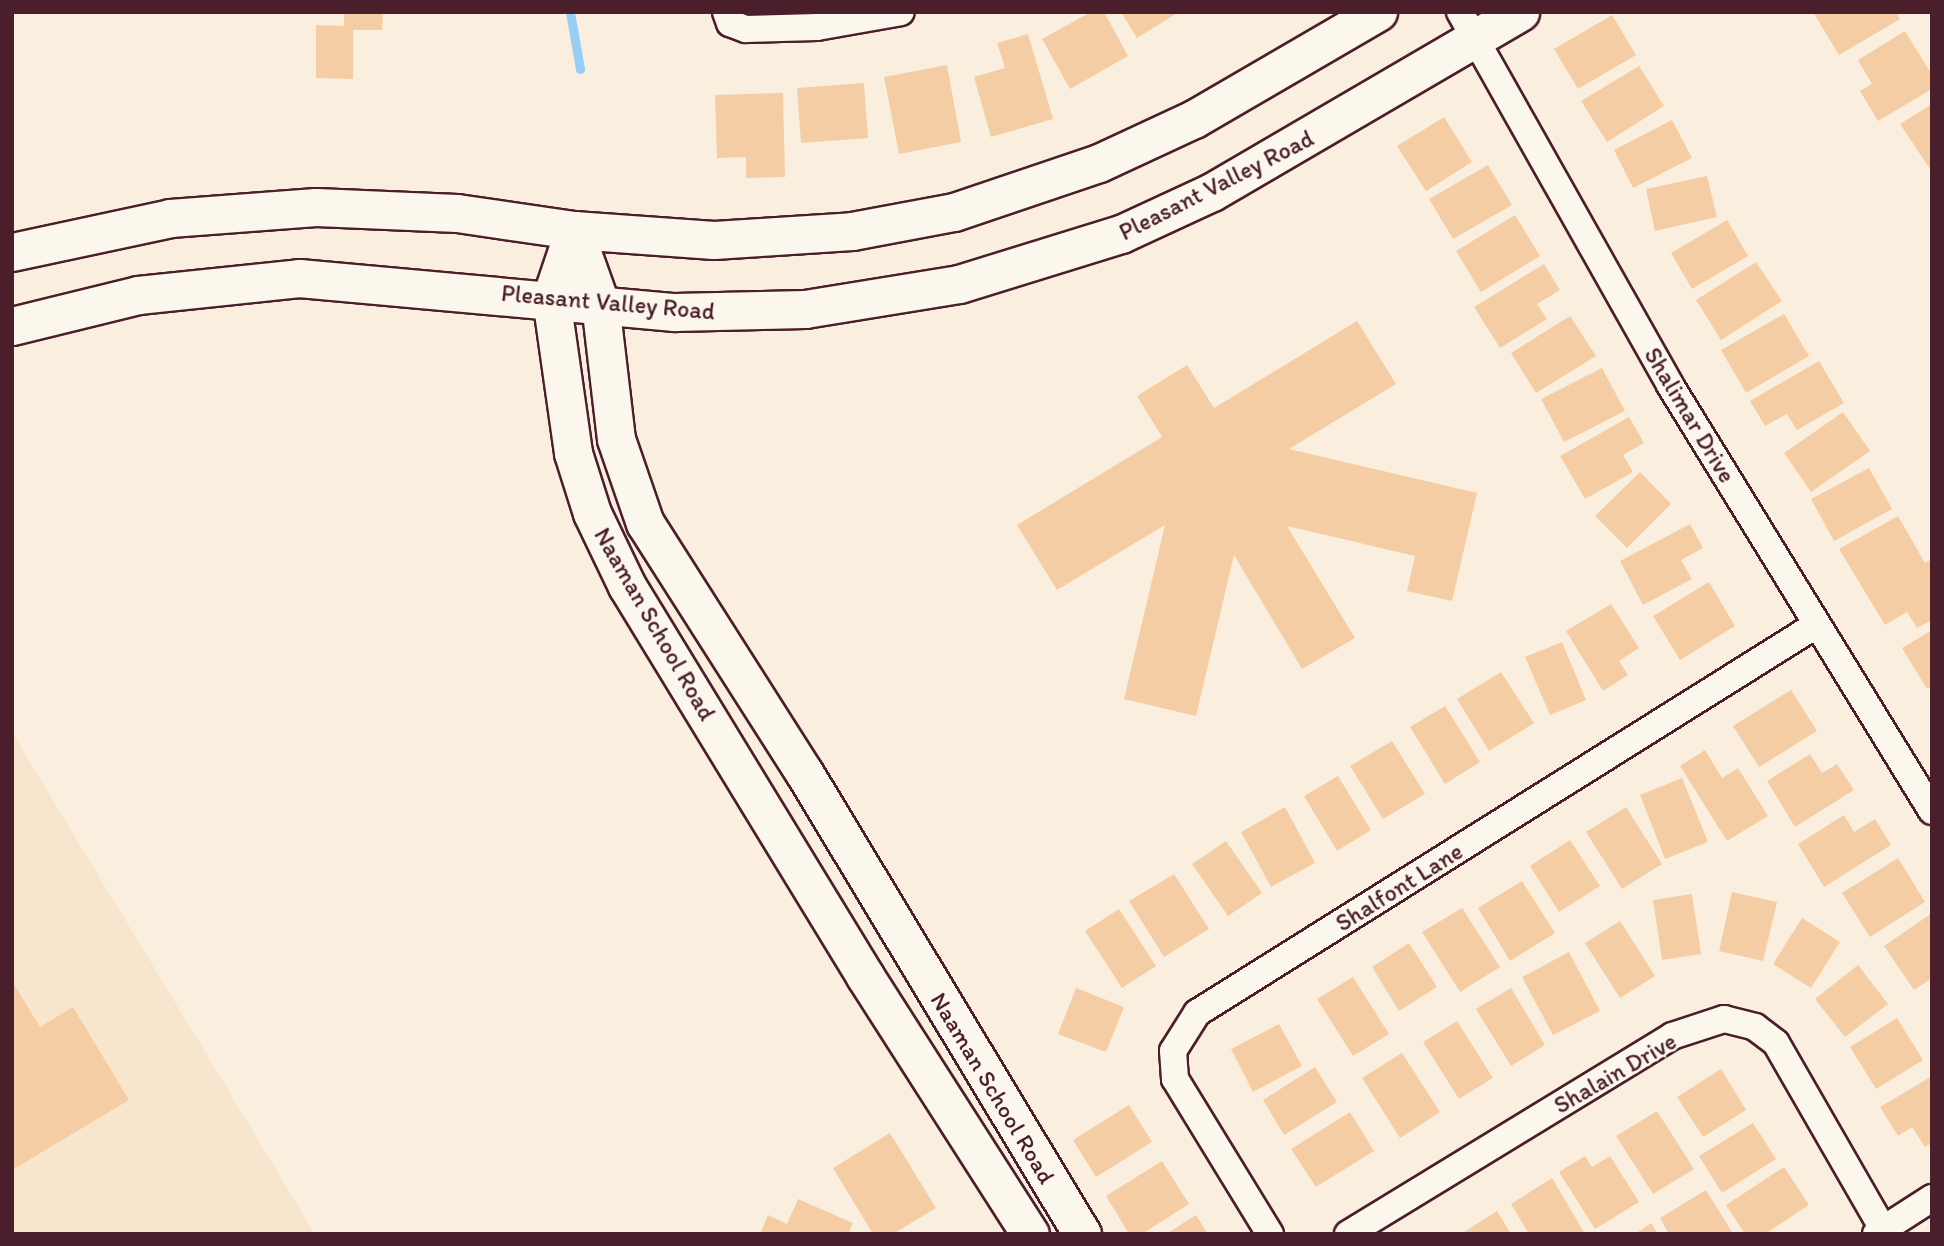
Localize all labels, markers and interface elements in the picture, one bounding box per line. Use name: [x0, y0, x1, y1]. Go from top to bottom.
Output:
street label: Pleasant Valley Road: [1114, 124, 1318, 246]
street label: Pleasant Valley Road: [500, 278, 716, 326]
street label: Shalimar Drive: [1638, 342, 1742, 488]
street label: Naaman School Road: [588, 523, 722, 725]
street label: Shalfont Lane: [1330, 837, 1468, 937]
street label: Naaman School Road: [925, 988, 1061, 1188]
street label: Shalain Drive: [1549, 1026, 1681, 1120]

